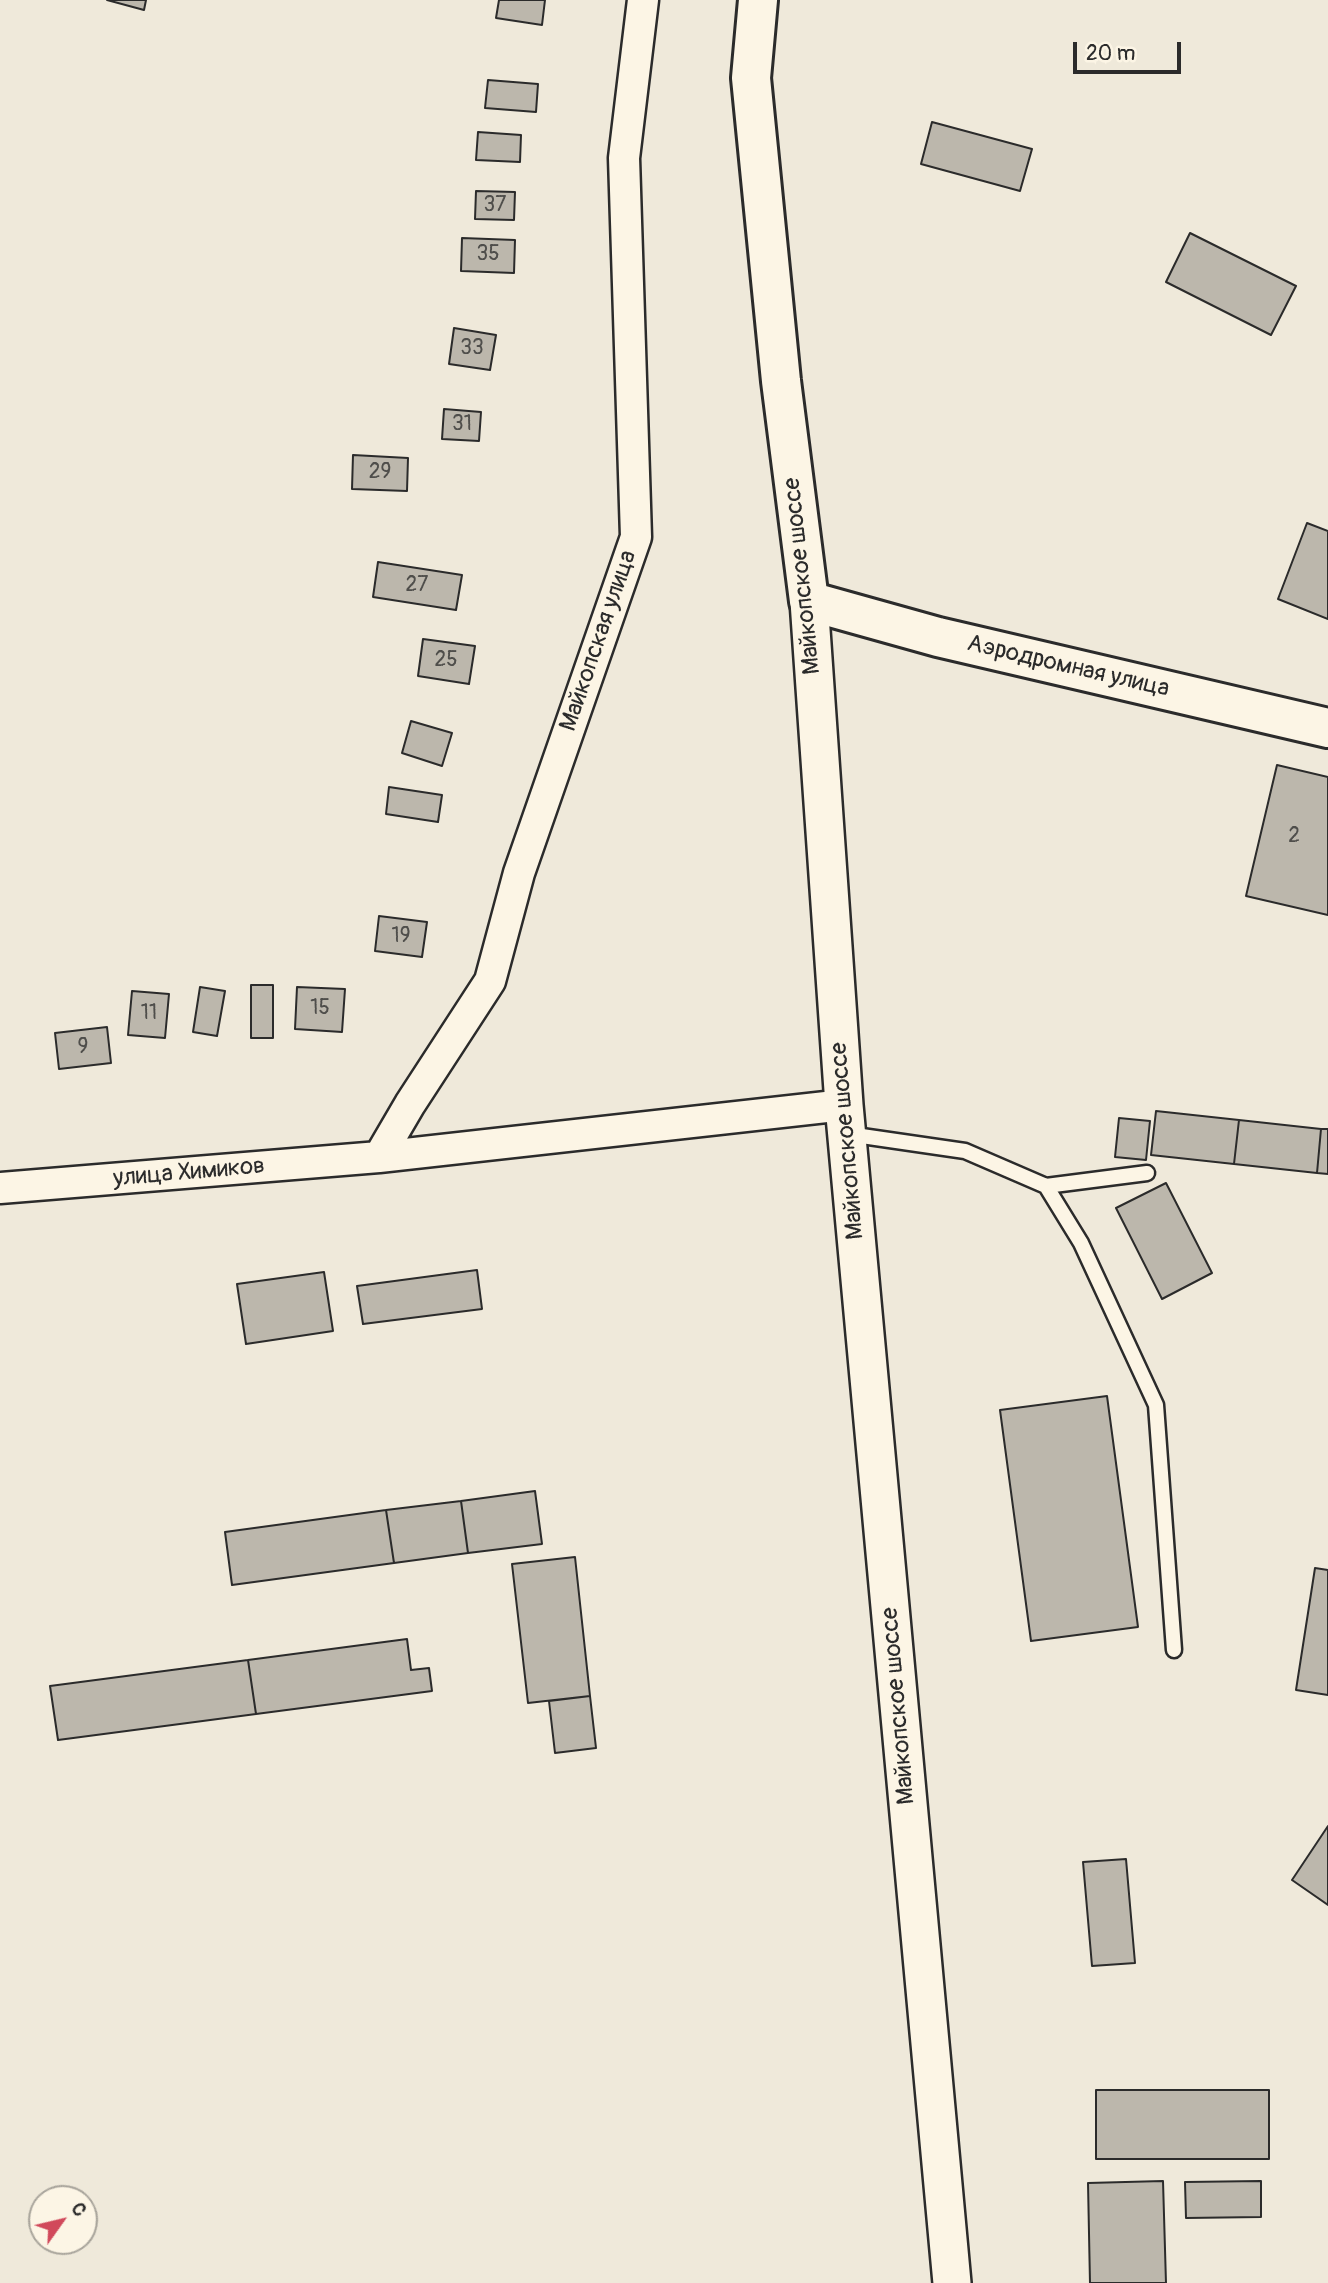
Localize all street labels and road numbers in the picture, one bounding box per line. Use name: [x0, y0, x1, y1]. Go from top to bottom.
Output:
street label: Майкопское шоссе: [778, 476, 828, 676]
street label: Майкопская улица: [555, 547, 643, 735]
street label: Аэродромная улица: [964, 630, 1172, 704]
street label: Майкопское шоссе: [825, 1041, 871, 1241]
street label: улица Химиков: [112, 1152, 266, 1194]
street label: Майкопское шоссе: [876, 1606, 922, 1806]

